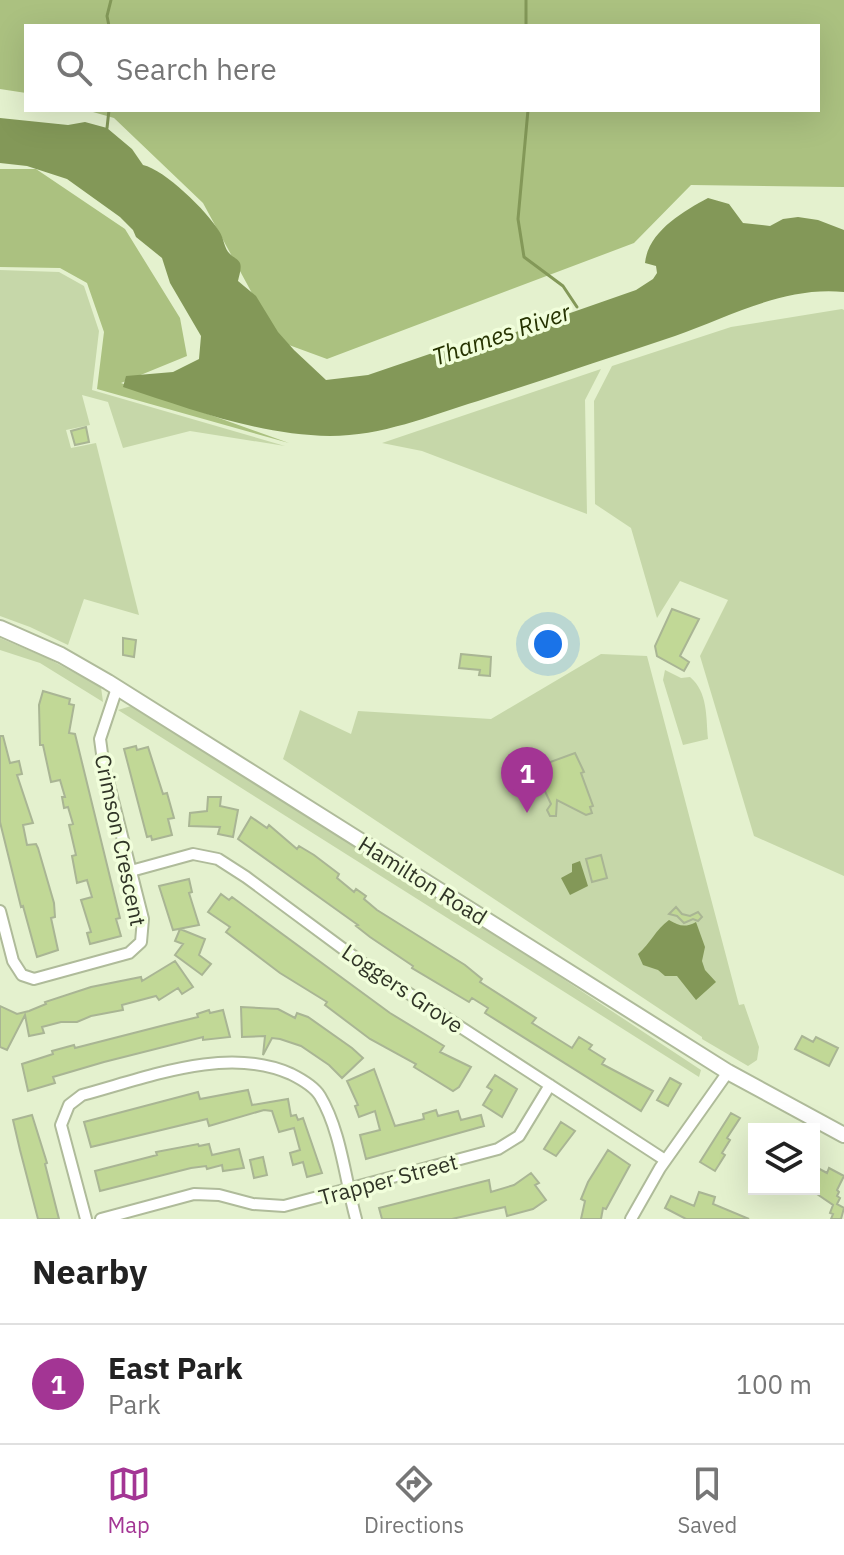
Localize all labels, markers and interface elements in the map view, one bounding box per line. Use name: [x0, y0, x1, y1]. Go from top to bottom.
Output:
search box: [24, 24, 820, 112]
icon: search: [52, 46, 96, 90]
text: Search here: [116, 49, 277, 88]
water label: Thames River: [428, 295, 576, 373]
your location: [528, 624, 568, 664]
pin: 1: [501, 747, 553, 813]
street label: Crimson Crescent: [89, 751, 153, 929]
street label: Hamilton Road: [353, 829, 493, 931]
street label: Loggers Grove: [337, 937, 469, 1039]
map controls: [748, 1123, 820, 1195]
button: layers: [748, 1123, 820, 1195]
street label: Trapper Street: [315, 1147, 461, 1211]
text: Nearby: [32, 1249, 147, 1293]
text: East Park: [108, 1348, 242, 1387]
text: 1: [50, 1367, 66, 1401]
text: 100 m: [736, 1367, 812, 1401]
text: Park: [108, 1387, 161, 1421]
tab: Map: [107, 1462, 151, 1539]
tab: Directions: [364, 1462, 464, 1539]
tab: Saved: [677, 1462, 737, 1539]

